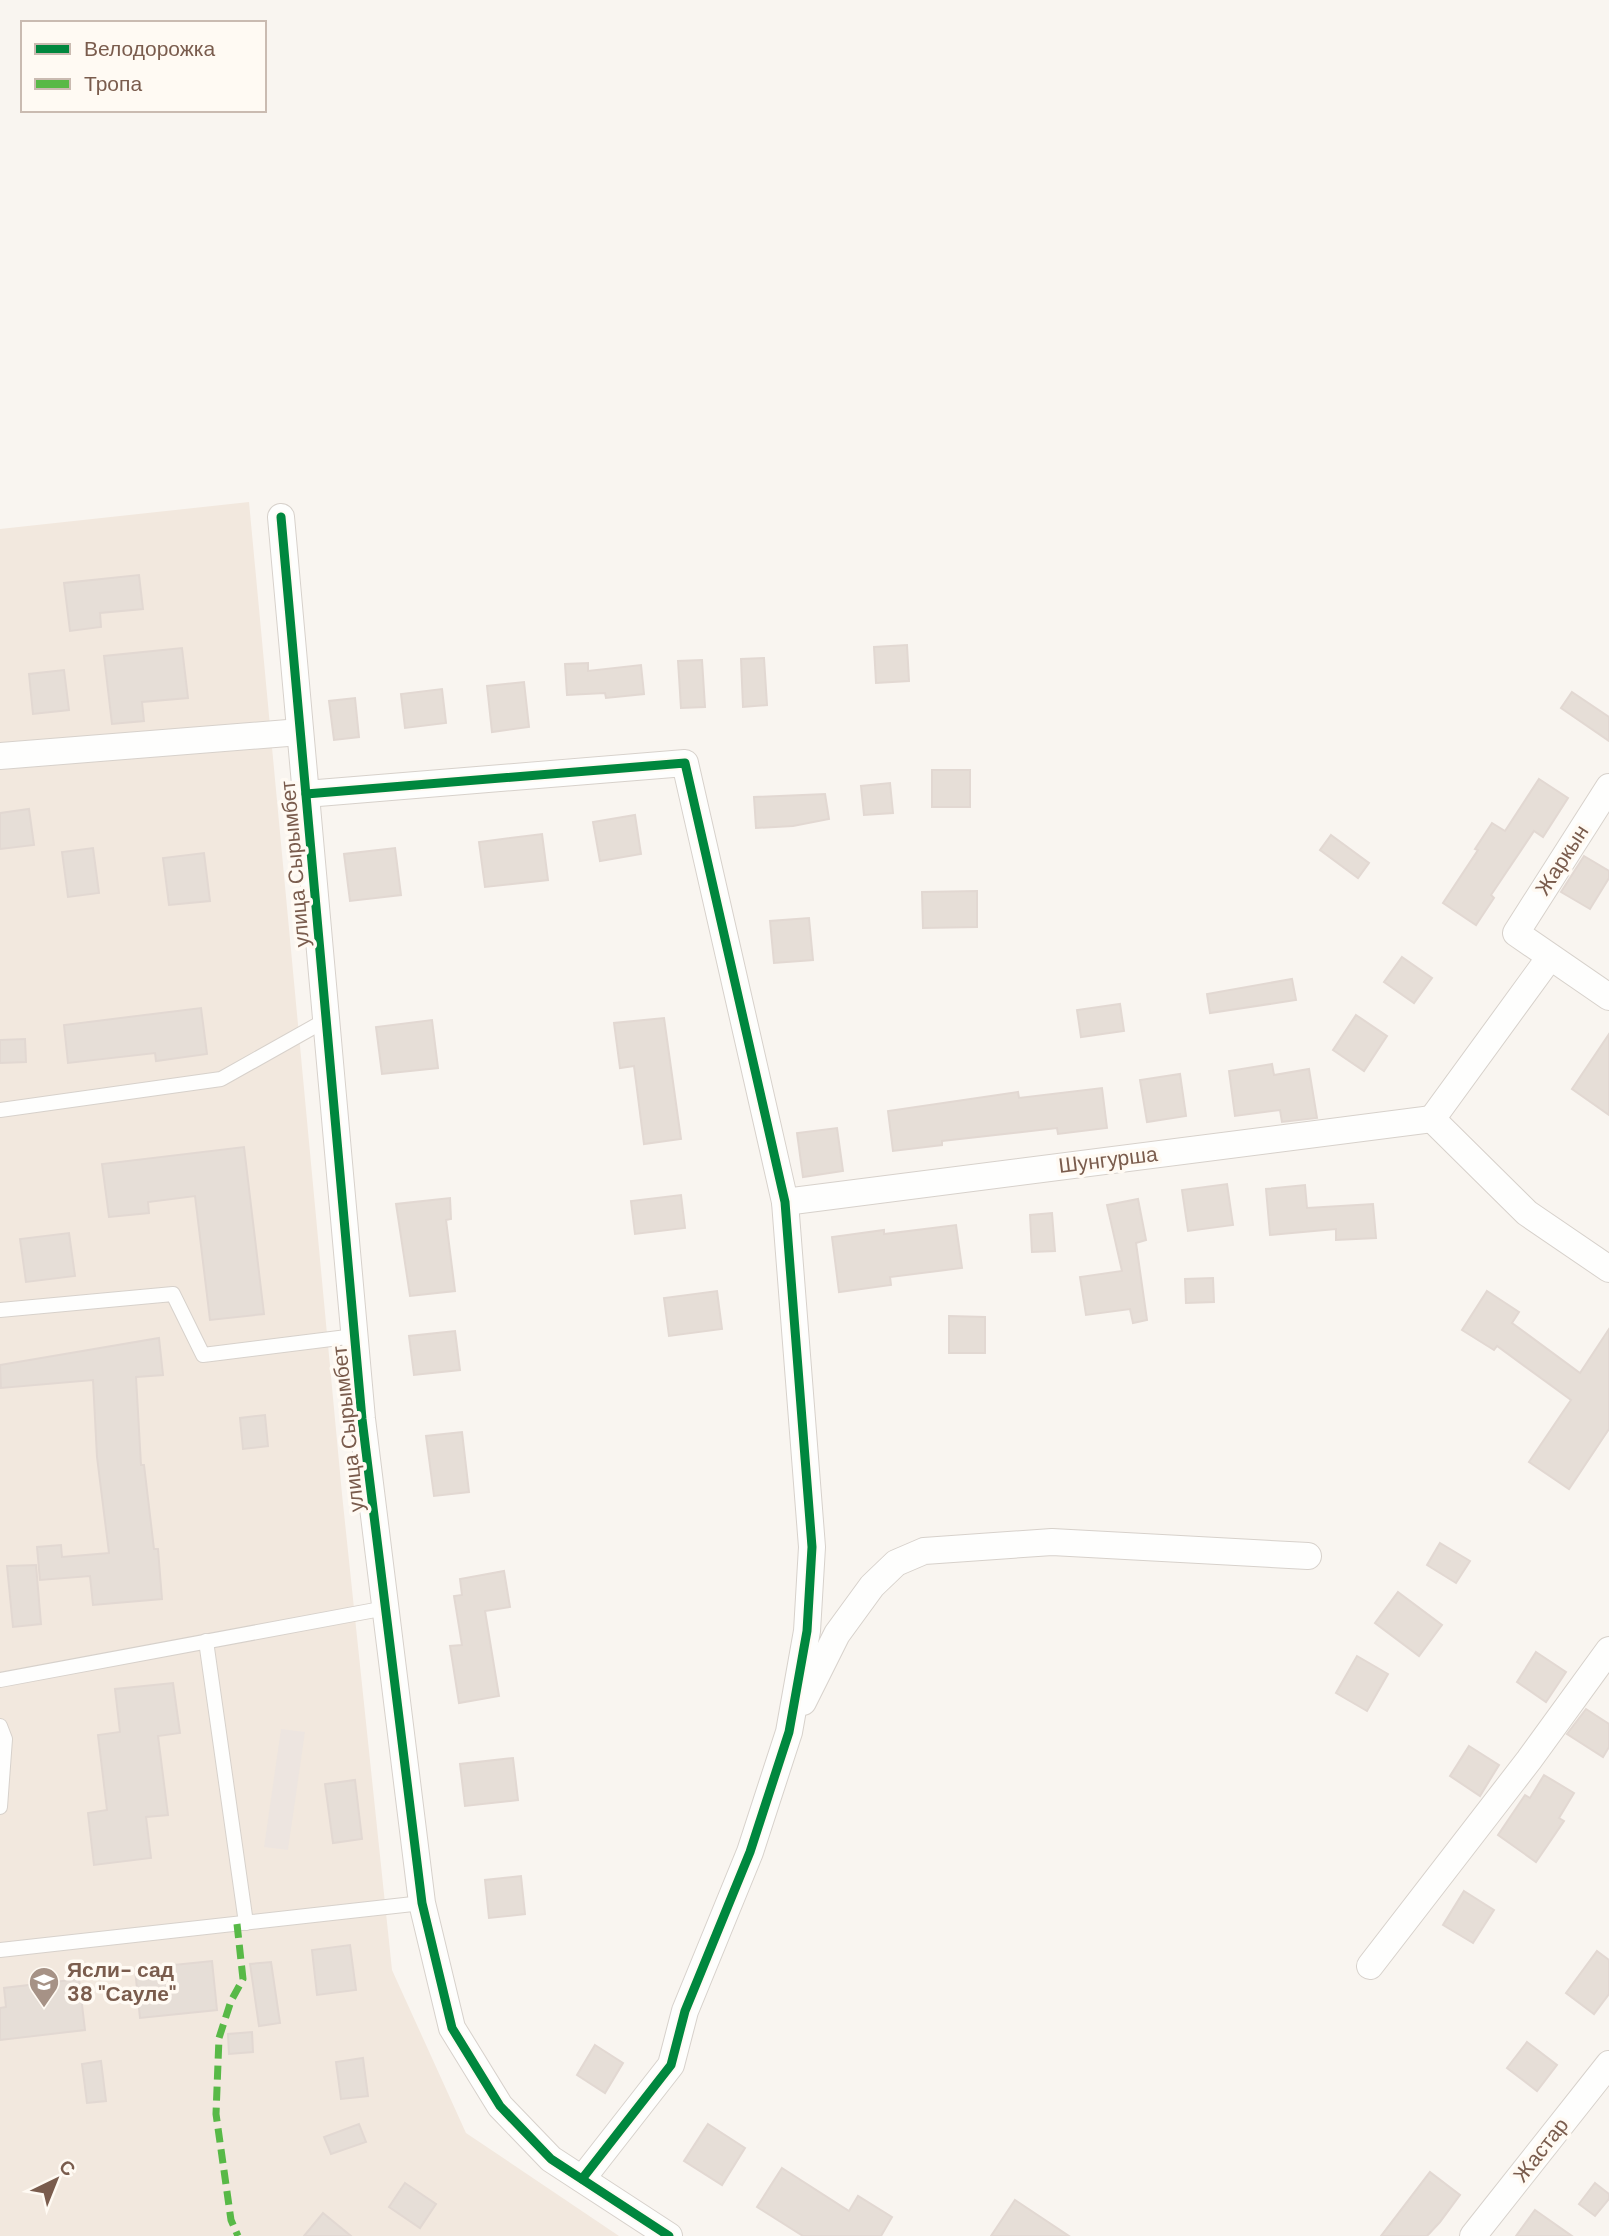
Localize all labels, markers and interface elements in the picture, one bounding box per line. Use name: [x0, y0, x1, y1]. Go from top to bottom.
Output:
legend: [21, 21, 266, 112]
text: Велодорожка: [84, 35, 215, 63]
text: Тропа: [84, 70, 142, 98]
street label: улица Сырымбет: [274, 779, 316, 948]
street label: Жаркын: [1529, 819, 1595, 901]
street label: Шунгурша: [1057, 1140, 1159, 1180]
street label: улица Сырымбет: [325, 1344, 371, 1513]
place label: Ясли- сад 38 "Сауле": [67, 1956, 177, 2008]
school or university icon: Ясли- сад 38 "Сауле": [27, 1965, 61, 2009]
street label: Жастар: [1507, 2112, 1575, 2188]
north arrow: [21, 2145, 91, 2215]
text: С: [54, 2154, 81, 2182]

